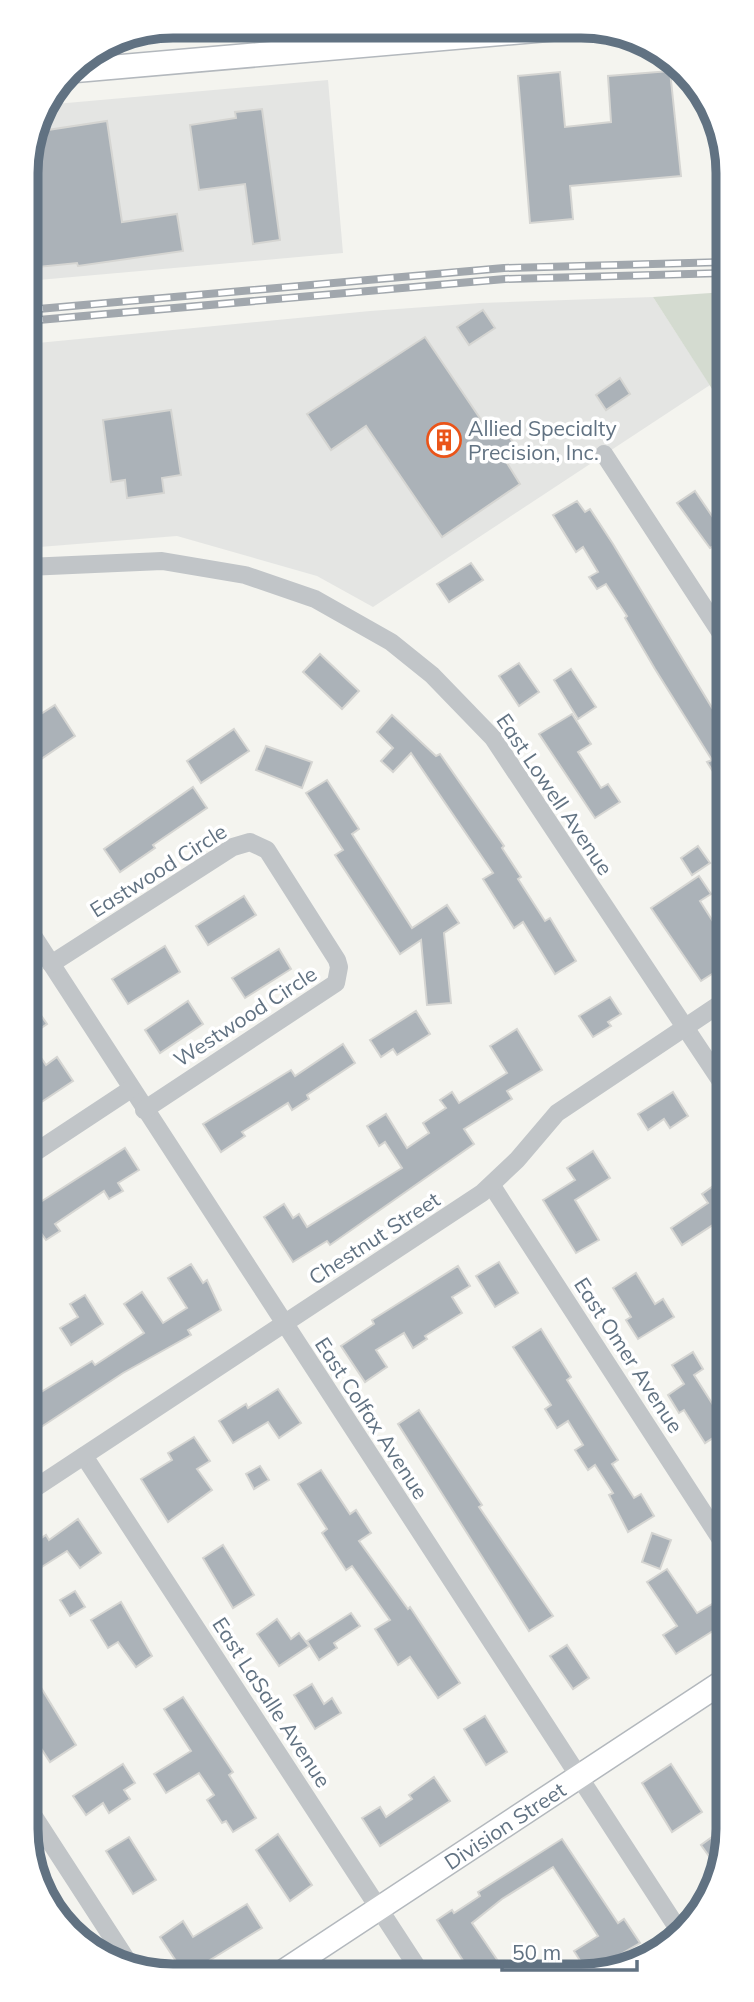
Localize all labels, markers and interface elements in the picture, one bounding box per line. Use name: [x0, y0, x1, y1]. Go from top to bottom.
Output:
place label: Allied Specialty Precision, Inc.: [468, 415, 617, 465]
building icon: Allied Specialty Precision, Inc.: [425, 421, 463, 459]
street label: East Lowell Avenue: [491, 708, 619, 880]
street label: Eastwood Circle: [85, 818, 231, 922]
street label: Westwood Circle: [169, 960, 321, 1072]
street label: Chestnut Street: [304, 1186, 444, 1290]
street label: East Omer Avenue: [569, 1272, 689, 1438]
street label: East Colfax Avenue: [310, 1332, 434, 1504]
street label: East LaSalle Avenue: [207, 1612, 337, 1792]
street label: Division Street: [439, 1776, 570, 1875]
scale bar: [502, 1928, 637, 1972]
text: 50 m: [512, 1939, 561, 1965]

